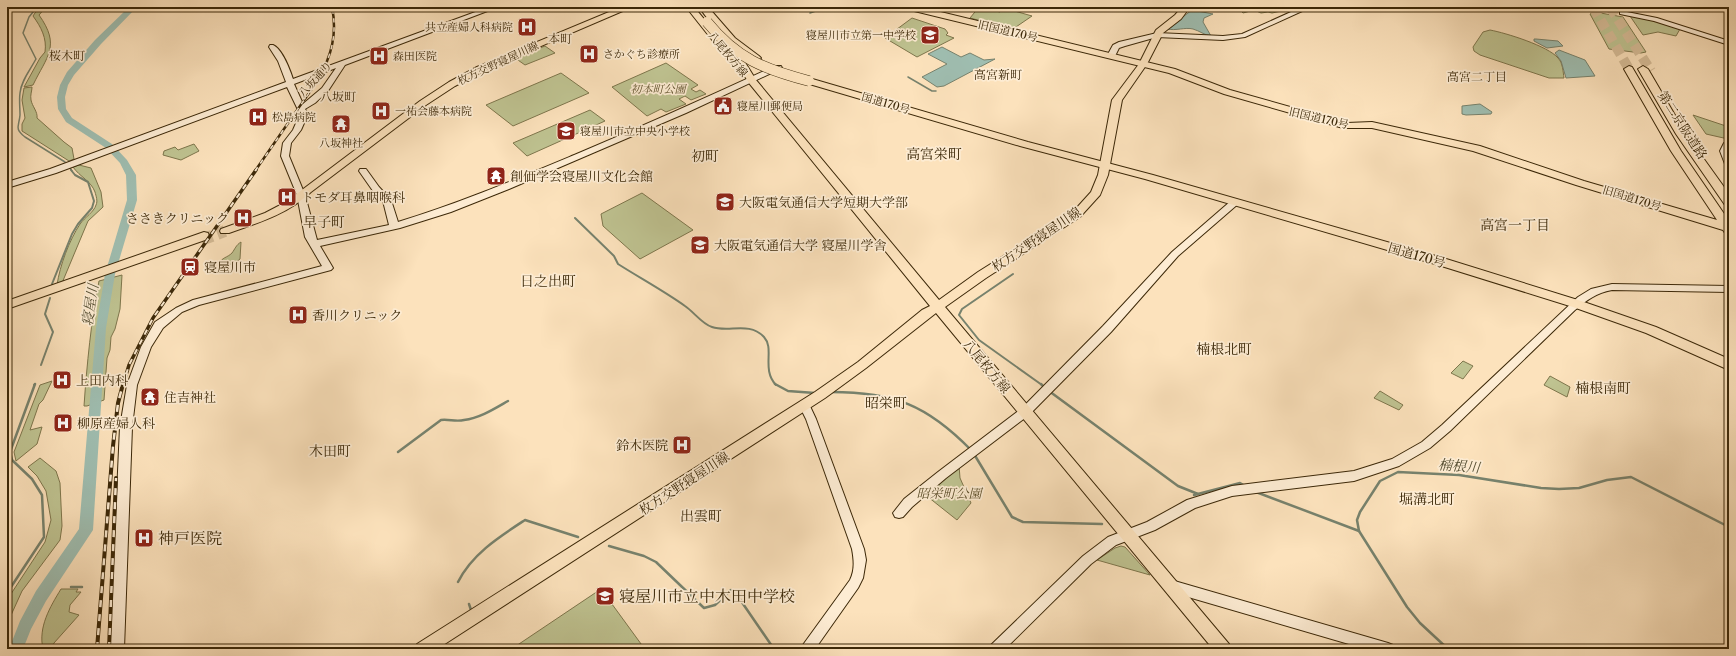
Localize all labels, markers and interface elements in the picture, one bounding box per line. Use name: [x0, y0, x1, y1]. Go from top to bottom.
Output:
hospital icon: 共立産婦人科病院: [516, 16, 538, 38]
street label: 旧国道170号: [977, 17, 1039, 45]
place label: 共立産婦人科病院: [425, 20, 513, 34]
school or university icon: 寝屋川市立第一中学校: [919, 24, 941, 46]
street label: 八尾枚方線: [705, 28, 751, 80]
place label: 寝屋川市立第一中学校: [806, 28, 916, 42]
district label: 本町: [548, 31, 572, 46]
street label: 枚方交野寝屋川線: [455, 38, 541, 88]
hospital icon: さかぐち診療所: [578, 43, 600, 65]
hospital icon: 森田医院: [368, 45, 390, 67]
place label: さかぐち診療所: [603, 47, 680, 61]
district label: 桜木町: [49, 48, 85, 63]
place label: 森田医院: [393, 49, 437, 63]
street label: 八坂通り: [295, 58, 335, 100]
district label: 高宮新町: [974, 67, 1022, 82]
district label: 高宮二丁目: [1447, 69, 1507, 84]
park label: 初本町公園: [631, 82, 687, 96]
street label: 第二京阪道路: [1655, 88, 1711, 162]
district label: 八坂町: [320, 89, 356, 104]
street label: 国道170号: [860, 89, 912, 117]
public building icon: 寝屋川郵便局: [712, 95, 734, 117]
place label: 寝屋川郵便局: [737, 99, 803, 113]
hospital icon: 一祐会藤本病院: [370, 100, 392, 122]
place label: 一祐会藤本病院: [395, 104, 472, 118]
street label: 旧国道170号: [1288, 104, 1350, 132]
hospital icon: 松島病院: [247, 106, 269, 128]
place label: 松島病院: [272, 110, 316, 124]
temple icon: 八坂神社: [330, 113, 352, 135]
school or university icon: 寝屋川市立中央小学校: [555, 120, 577, 142]
place label: 寝屋川市立中央小学校: [580, 124, 690, 138]
place label: 八坂神社: [319, 136, 363, 150]
district label: 高宮栄町: [906, 145, 962, 163]
district label: 初町: [691, 147, 719, 165]
temple icon: 創価学会寝屋川文化会館: [485, 165, 507, 187]
place label: 創価学会寝屋川文化会館: [510, 168, 653, 184]
street label: 旧国道170号: [1601, 182, 1663, 214]
hospital icon: トモダ耳鼻咽喉科: [276, 186, 298, 208]
place label: トモダ耳鼻咽喉科: [301, 189, 405, 205]
school or university icon: 大阪電気通信大学短期大学部: [714, 191, 736, 213]
place label: 大阪電気通信大学短期大学部: [739, 194, 908, 210]
street label: 枚方交野寝屋川線: [988, 203, 1084, 275]
hospital icon: ささきクリニック: [232, 207, 254, 229]
place label: ささきクリニック: [126, 210, 229, 226]
district label: 早子町: [303, 213, 345, 231]
district label: 高宮一丁目: [1480, 216, 1550, 234]
school or university icon: 大阪電気通信大学 寝屋川学舎: [689, 234, 711, 256]
place label: 大阪電気通信大学 寝屋川学舎: [714, 237, 886, 253]
street label: 国道170号: [1386, 239, 1448, 271]
station icon: 寝屋川市: [179, 256, 201, 278]
place label: 寝屋川市: [204, 259, 256, 275]
district label: 日之出町: [520, 272, 576, 290]
water label: 寝屋川: [78, 281, 102, 327]
hospital icon: 香川クリニック: [287, 304, 309, 326]
place label: 香川クリニック: [312, 307, 402, 323]
street label: 八尾枚方線: [960, 336, 1014, 396]
district label: 楠根北町: [1196, 340, 1252, 358]
hospital icon: 上田内科: [51, 369, 73, 391]
place label: 上田内科: [76, 372, 128, 388]
district label: 楠根南町: [1575, 379, 1631, 397]
temple icon: 住吉神社: [139, 386, 161, 408]
place label: 住吉神社: [164, 389, 216, 405]
district label: 昭栄町: [865, 394, 907, 412]
hospital icon: 柳原産婦人科: [52, 412, 74, 434]
place label: 柳原産婦人科: [77, 415, 155, 431]
hospital icon: 鈴木医院: [671, 434, 693, 456]
place label: 鈴木医院: [616, 437, 668, 453]
district label: 木田町: [309, 442, 351, 460]
street label: 枚方交野寝屋川線: [636, 448, 732, 518]
water label: 楠根川: [1437, 455, 1483, 477]
park label: 昭栄町公園: [916, 485, 983, 501]
district label: 堀溝北町: [1399, 490, 1455, 508]
district label: 出雲町: [680, 507, 722, 525]
hospital icon: 神戸医院: [133, 527, 155, 549]
place label: 神戸医院: [158, 528, 222, 548]
school or university icon: 寝屋川市立中木田中学校: [594, 585, 616, 607]
place label: 寝屋川市立中木田中学校: [619, 586, 795, 606]

